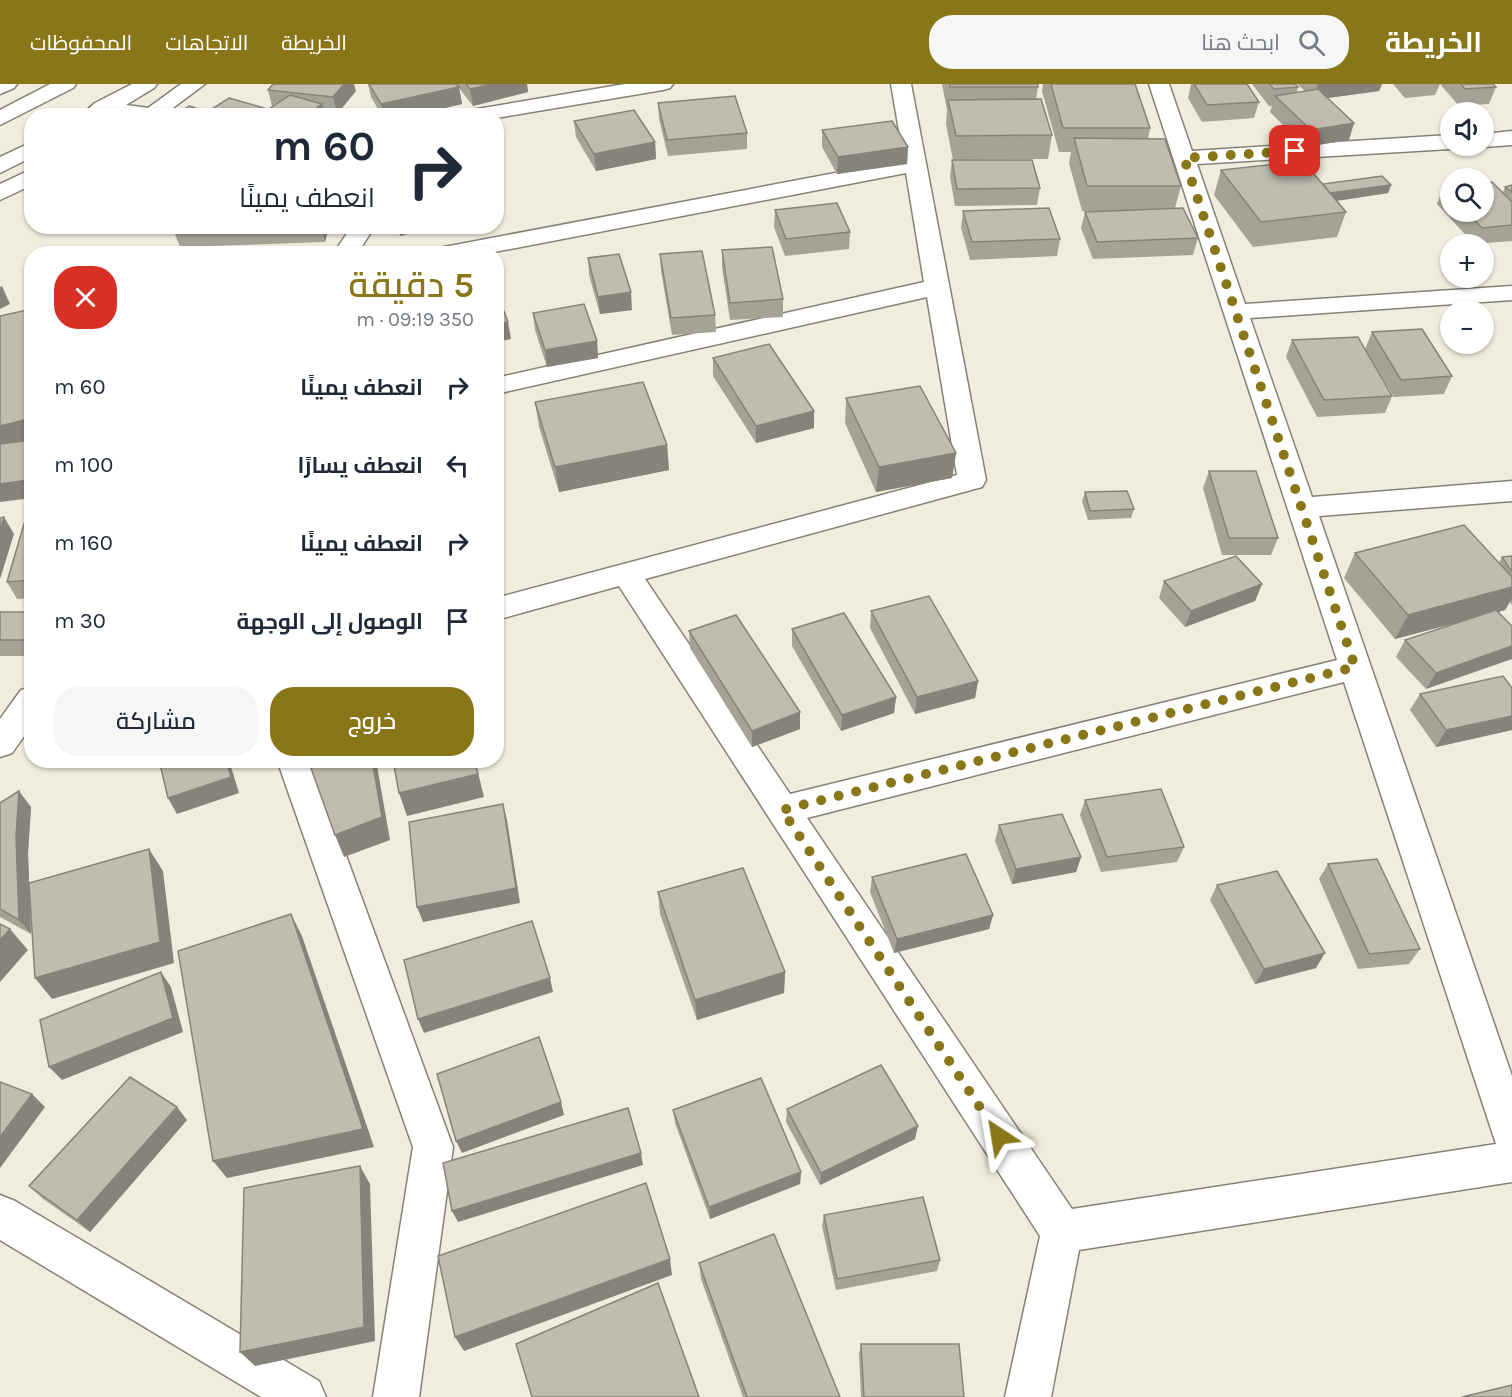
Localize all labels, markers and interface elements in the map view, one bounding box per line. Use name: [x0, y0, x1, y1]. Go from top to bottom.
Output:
search box: [929, 15, 1349, 69]
icon: search: [1295, 26, 1328, 59]
text: الخريطة: [1385, 26, 1482, 59]
text: ابحث هنا: [1201, 30, 1280, 56]
text: المحفوظات: [30, 31, 132, 55]
text: الاتجاهات: [165, 31, 248, 55]
text: الخريطة: [281, 31, 347, 55]
map controls: [1440, 102, 1494, 354]
button: sound: [1440, 102, 1494, 156]
text: 60 m: [272, 121, 375, 171]
pin: [1269, 125, 1320, 176]
icon: right: [396, 132, 474, 210]
icon: arrive: [1278, 134, 1311, 167]
button: search: [1440, 168, 1494, 222]
text: انعطف يمينًا: [239, 182, 375, 214]
button: +: [1440, 234, 1494, 288]
text: 5 دقيقة: [348, 264, 474, 306]
button: close: [54, 266, 117, 329]
button: −: [1440, 300, 1494, 354]
text: 350 m · 09:19: [356, 308, 474, 331]
icon: right: [441, 371, 474, 404]
text: 60 m: [54, 374, 105, 400]
text: انعطف يمينًا: [300, 375, 423, 401]
icon: left: [441, 449, 474, 482]
text: 100 m: [54, 452, 113, 478]
text: انعطف يسارًا: [297, 453, 423, 479]
icon: right: [441, 527, 474, 560]
text: 160 m: [54, 530, 113, 556]
text: انعطف يمينًا: [300, 531, 423, 557]
icon: arrive: [441, 605, 474, 638]
text: 30 m: [54, 608, 106, 634]
text: الوصول إلى الوجهة: [237, 609, 423, 635]
button: مشاركة: [54, 687, 258, 756]
button: خروج: [270, 687, 474, 756]
position arrow: [967, 1104, 1031, 1168]

